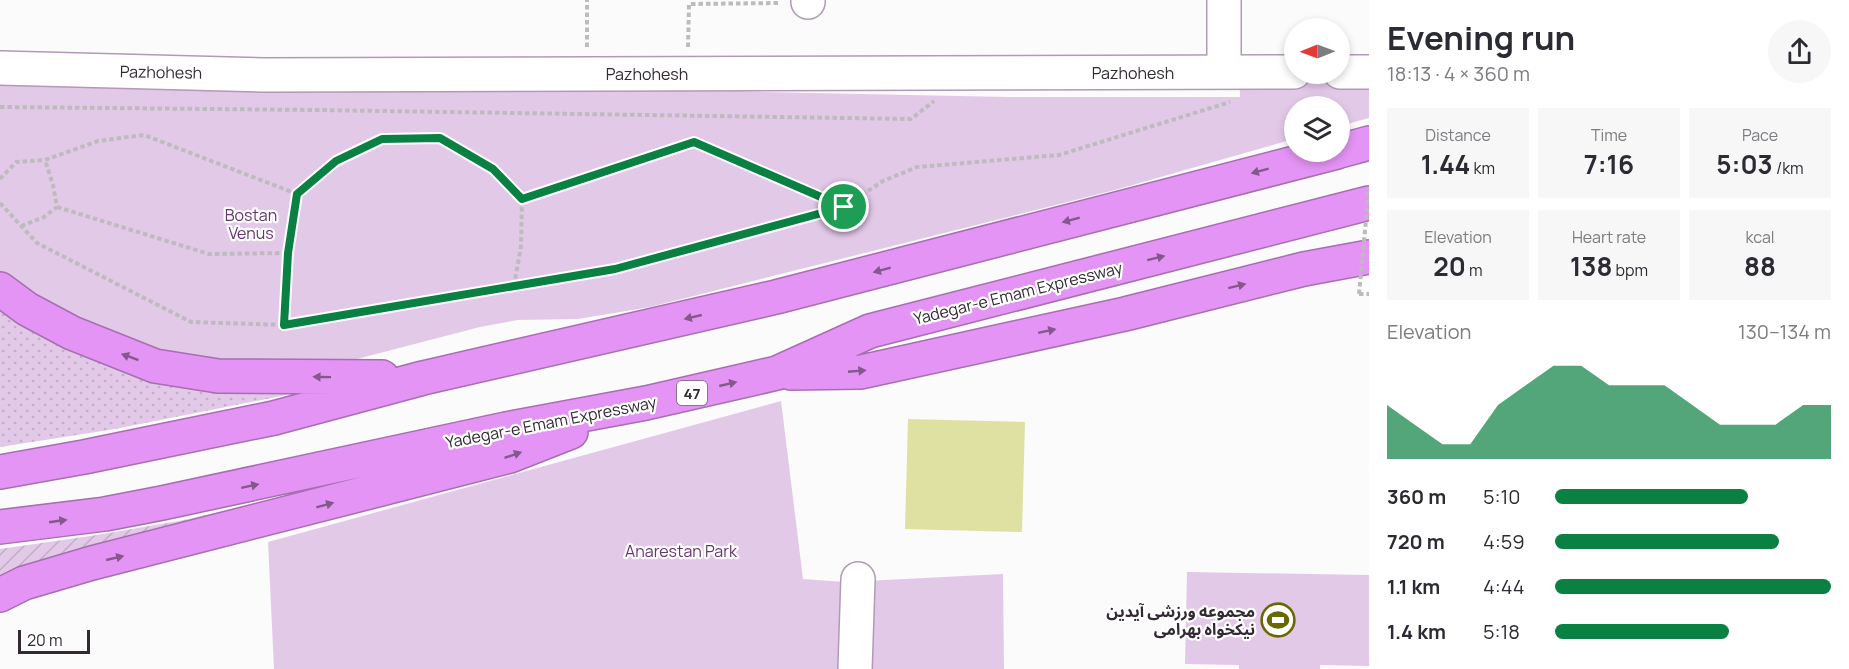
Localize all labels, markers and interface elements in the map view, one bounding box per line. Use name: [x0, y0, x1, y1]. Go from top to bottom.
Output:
text: Evening run: [1387, 15, 1575, 60]
north arrow: [1284, 18, 1350, 84]
map controls: [1284, 18, 1350, 162]
button: share: [1768, 20, 1831, 83]
street label: Pazhohesh: [120, 60, 202, 84]
text: 18:13 · 4 × 360 m: [1387, 60, 1530, 87]
street label: Pazhohesh: [1092, 62, 1174, 84]
street label: Pazhohesh: [606, 63, 688, 85]
button: layers: [1284, 96, 1350, 162]
text: Distance: [1425, 124, 1491, 146]
text: Time: [1591, 124, 1627, 146]
text: Pace: [1742, 124, 1778, 146]
text: 1.44: [1421, 146, 1470, 182]
text: 7:16: [1584, 146, 1634, 182]
text: 5:03: [1716, 146, 1773, 182]
text: km: [1470, 157, 1495, 179]
text: /km: [1773, 157, 1804, 179]
one-way arrow: [1251, 167, 1269, 177]
pin: [818, 181, 869, 232]
icon: arrive: [827, 190, 860, 223]
park label: Bostan Venus: [225, 204, 277, 244]
one-way arrow: [1062, 216, 1080, 226]
text: Elevation: [1424, 226, 1492, 248]
text: Heart rate: [1572, 226, 1646, 248]
text: kcal: [1745, 226, 1775, 248]
text: 20: [1433, 248, 1466, 284]
text: 138: [1570, 248, 1612, 284]
text: 88: [1744, 248, 1776, 284]
one-way arrow: [1146, 252, 1165, 262]
street label: Yadegar-e Emam Expressway: [911, 256, 1125, 330]
text: m: [1466, 259, 1483, 281]
text: bpm: [1612, 259, 1648, 281]
one-way arrow: [873, 265, 892, 275]
one-way arrow: [1228, 281, 1246, 290]
one-way arrow: [684, 312, 702, 322]
text: Elevation: [1387, 318, 1471, 345]
text: 130–134 m: [1738, 318, 1831, 345]
one-way arrow: [1038, 326, 1057, 335]
one-way arrow: [121, 351, 139, 361]
one-way arrow: [847, 367, 866, 376]
one-way arrow: [313, 372, 332, 382]
one-way arrow: [719, 379, 738, 389]
road number: 47: [677, 381, 707, 405]
street label: Yadegar-e Emam Expressway: [444, 391, 659, 453]
one-way arrow: [504, 449, 522, 459]
one-way arrow: [241, 481, 260, 490]
text: 360 m: [1387, 483, 1446, 510]
text: 5:10: [1483, 483, 1521, 510]
one-way arrow: [316, 500, 334, 509]
one-way arrow: [49, 516, 68, 525]
text: 720 m: [1387, 528, 1445, 555]
text: 4:59: [1483, 528, 1525, 555]
park label: Anarestan Park: [625, 540, 738, 562]
one-way arrow: [106, 552, 124, 562]
text: 1.1 km: [1387, 573, 1440, 600]
text: 4:44: [1483, 573, 1525, 600]
place label: مجموعه ورزشی آیدین نیکخواه بهرامی: [1106, 600, 1255, 640]
sports icon: مجموعه ورزشی آیدین نیکخواه بهرامی: [1260, 602, 1296, 638]
text: 1.4 km: [1387, 618, 1446, 645]
text: 5:18: [1483, 618, 1520, 645]
scale bar: [18, 627, 90, 654]
text: 20 m: [27, 629, 63, 651]

